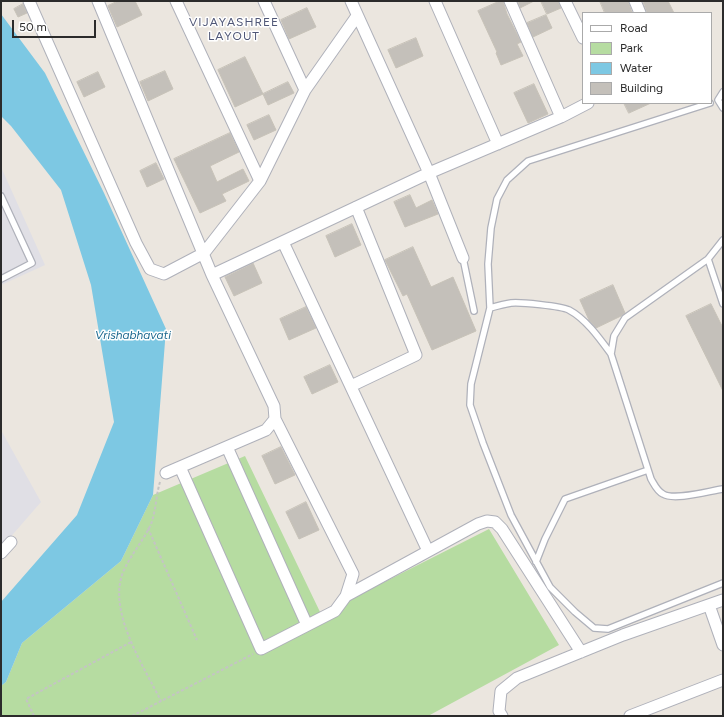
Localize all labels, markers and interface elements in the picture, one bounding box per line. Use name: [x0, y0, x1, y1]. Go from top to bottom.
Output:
scale bar: [14, 12, 98, 38]
legend: [582, 12, 712, 104]
district label: VIJAYASHREE LAYOUT: [189, 15, 279, 43]
text: 50 m: [19, 20, 47, 34]
text: Road: [620, 21, 648, 35]
text: Park: [620, 41, 643, 55]
text: Water: [620, 61, 652, 75]
text: Building: [620, 81, 663, 95]
water label: Vrishabhavati: [95, 328, 171, 342]

